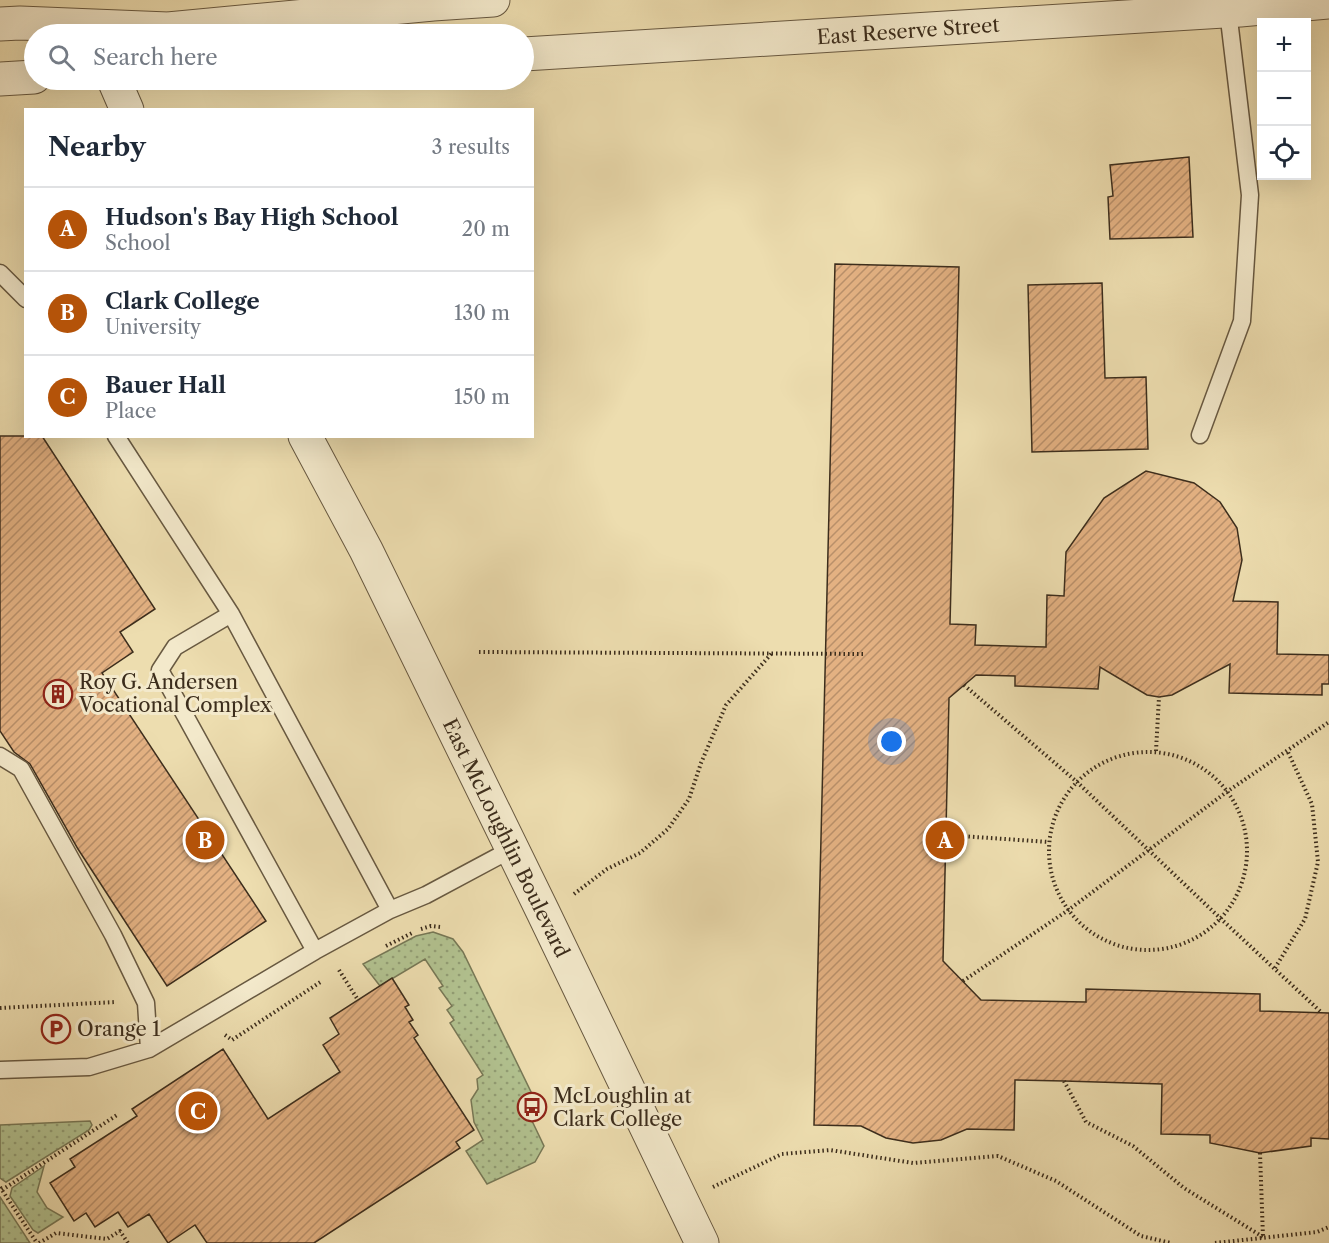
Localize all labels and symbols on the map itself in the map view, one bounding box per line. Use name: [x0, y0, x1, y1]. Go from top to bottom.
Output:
street label: East Reserve Street: [816, 13, 1000, 49]
place label: Roy G. Andersen Vocational Complex: [78, 670, 272, 717]
building icon: Roy G. Andersen Vocational Complex: [42, 678, 74, 710]
street label: East McLoughlin Boulevard: [438, 715, 574, 961]
your location: [877, 727, 906, 756]
pin: B: [186, 818, 224, 862]
pin: A: [926, 818, 964, 862]
parking icon: Orange 1: [40, 1013, 72, 1045]
place label: Orange 1: [77, 1017, 161, 1041]
place label: McLoughlin at Clark College: [553, 1084, 691, 1131]
pin: C: [178, 1088, 218, 1134]
bus stop icon: McLoughlin at Clark College: [516, 1091, 548, 1123]

